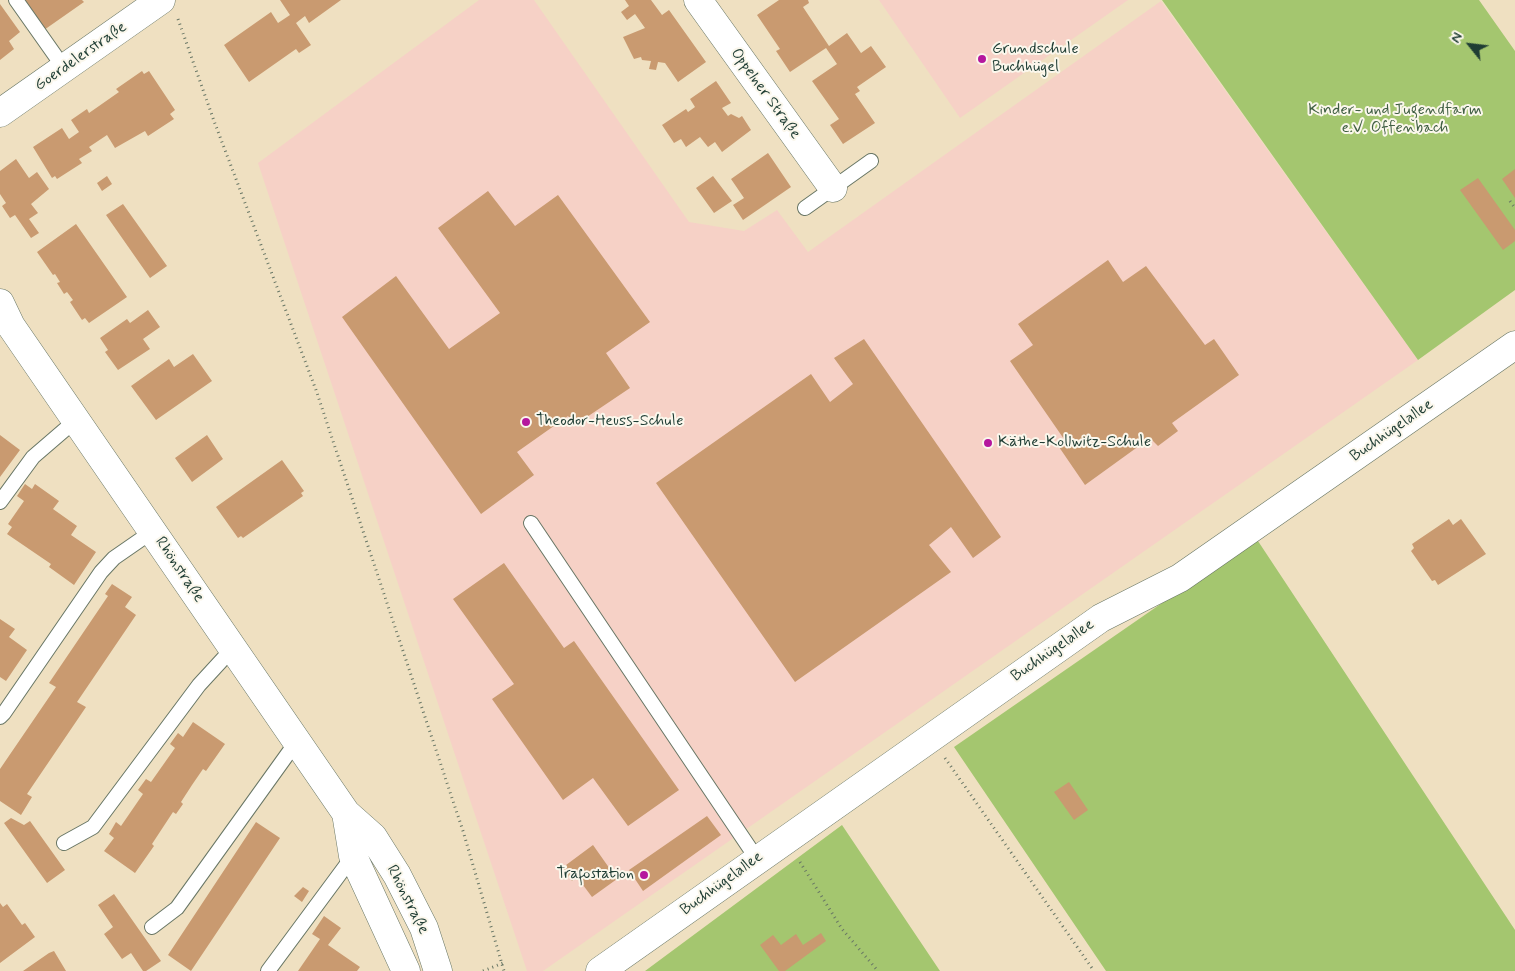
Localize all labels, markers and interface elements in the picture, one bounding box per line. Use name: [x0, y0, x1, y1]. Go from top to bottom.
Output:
street label: Goerdelerstraße: [31, 18, 131, 96]
north arrow: [1445, 20, 1495, 70]
text: N: [1447, 29, 1467, 46]
place label: Grundschule Buchhügel: [992, 40, 1079, 78]
street label: Oppelner Straße: [726, 45, 804, 143]
marker: Grundschule Buchhügel: [976, 53, 988, 65]
park label: Kinder- und Jugendfarm e.V. Offenbach: [1308, 101, 1482, 139]
street label: Buchhügelallee: [1347, 395, 1437, 467]
place label: Theodor-Heuss-Schule: [536, 412, 683, 432]
marker: Theodor-Heuss-Schule: [520, 416, 532, 428]
place label: Käthe-Kollwitz-Schule: [998, 433, 1151, 453]
marker: Käthe-Kollwitz-Schule: [982, 437, 994, 449]
street label: Rhönstraße: [150, 533, 208, 607]
street label: Buchhügelallee: [1008, 615, 1098, 687]
street label: Buchhügelallee: [677, 848, 767, 920]
street label: Rhönstraße: [381, 862, 433, 938]
place label: Trafostation: [557, 865, 634, 885]
marker: Trafostation: [638, 869, 650, 881]

